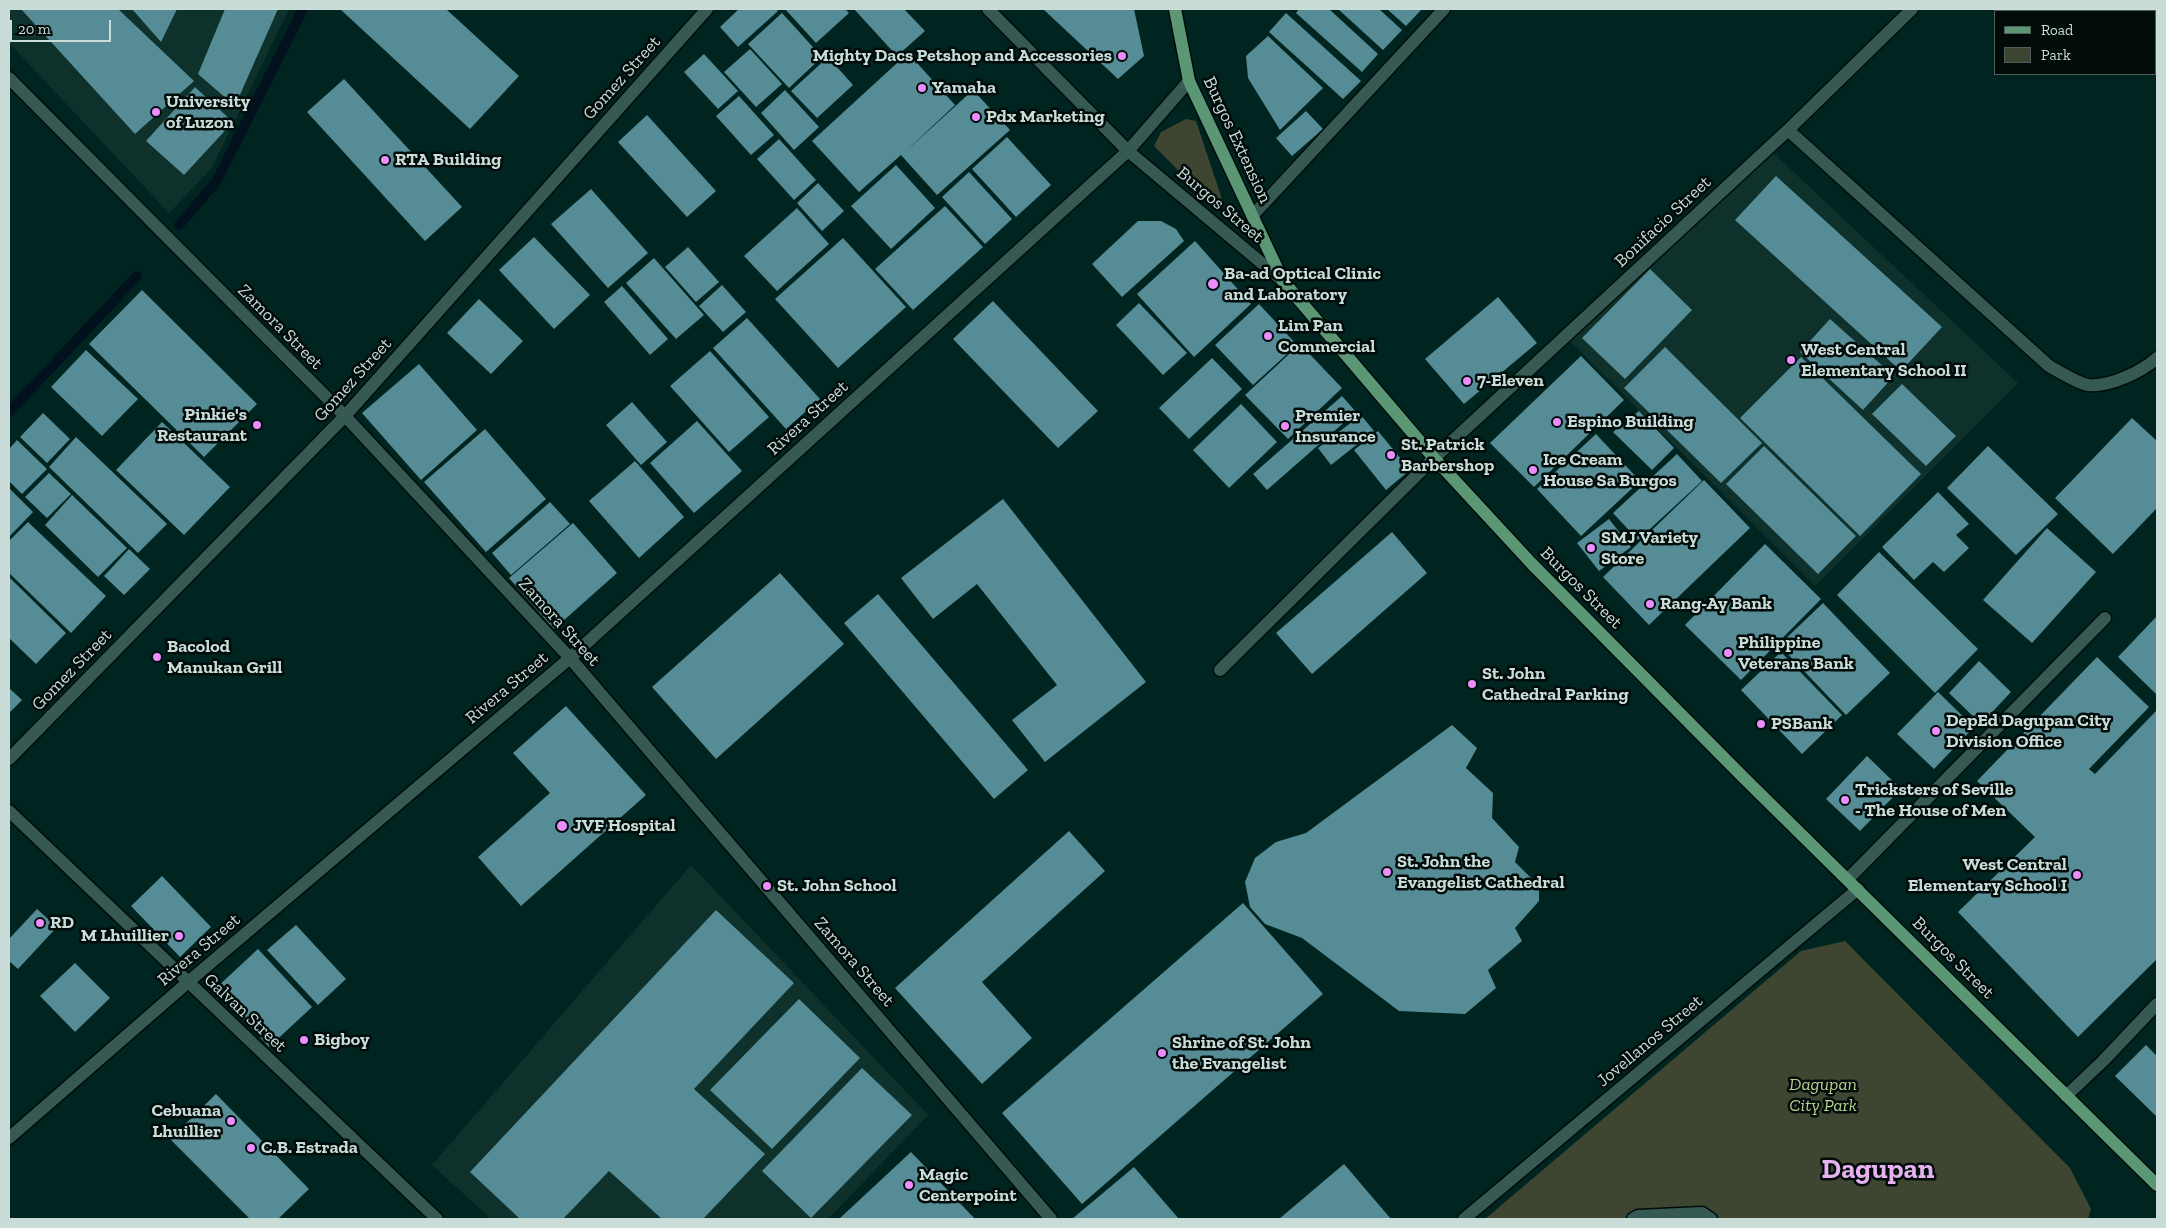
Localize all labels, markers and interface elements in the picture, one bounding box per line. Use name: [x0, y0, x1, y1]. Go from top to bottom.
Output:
scale bar: [12, 10, 114, 42]
legend: [1994, 10, 2156, 75]
text: 20 m: [18, 20, 51, 38]
text: Road: [2041, 21, 2073, 39]
street label: Gomez Street: [579, 32, 665, 124]
place label: Mighty Dacs Petshop and Accessories: [813, 45, 1112, 67]
text: Park: [2041, 46, 2071, 64]
marker: Mighty Dacs Petshop and Accessories: [1116, 50, 1128, 62]
street label: Burgos Extension: [1198, 73, 1276, 207]
place label: Yamaha: [932, 77, 996, 99]
marker: Yamaha: [916, 82, 928, 94]
place label: University of Luzon: [166, 91, 250, 134]
marker: University of Luzon: [150, 106, 162, 118]
place label: Pdx Marketing: [986, 106, 1105, 128]
marker: Pdx Marketing: [970, 111, 982, 123]
place label: RTA Building: [395, 149, 501, 171]
marker: RTA Building: [379, 154, 391, 166]
street label: Burgos Street: [1172, 162, 1268, 248]
street label: Bonifacio Street: [1610, 172, 1716, 272]
place label: Ba-ad Optical Clinic and Laboratory: [1224, 263, 1381, 306]
marker: Ba-ad Optical Clinic and Laboratory: [1206, 277, 1220, 291]
street label: Zamora Street: [233, 280, 327, 374]
place label: Lim Pan Commercial: [1278, 315, 1375, 358]
marker: Lim Pan Commercial: [1262, 330, 1274, 342]
street label: Gomez Street: [310, 334, 396, 426]
place label: West Central Elementary School II: [1801, 339, 1967, 382]
marker: West Central Elementary School II: [1785, 354, 1797, 366]
place label: 7-Eleven: [1477, 370, 1544, 392]
marker: 7-Eleven: [1461, 375, 1473, 387]
street label: Rivera Street: [763, 376, 853, 460]
place label: Pinkie's Restaurant: [157, 404, 247, 446]
place label: Premier Insurance: [1295, 405, 1376, 448]
place label: Espino Building: [1567, 411, 1694, 433]
marker: Espino Building: [1551, 416, 1563, 428]
marker: Pinkie's Restaurant: [251, 419, 263, 431]
marker: Premier Insurance: [1279, 420, 1291, 432]
place label: St. Patrick Barbershop: [1401, 434, 1494, 476]
marker: St. Patrick Barbershop: [1385, 449, 1397, 461]
place label: Ice Cream House Sa Burgos: [1543, 449, 1677, 492]
marker: Ice Cream House Sa Burgos: [1527, 464, 1539, 476]
place label: SMJ Variety Store: [1601, 527, 1698, 570]
marker: SMJ Variety Store: [1585, 542, 1597, 554]
street label: Burgos Street: [1536, 543, 1626, 633]
street label: Zamora Street: [514, 573, 604, 671]
place label: Rang-Ay Bank: [1660, 593, 1772, 615]
marker: Rang-Ay Bank: [1644, 598, 1656, 610]
street label: Gomez Street: [28, 625, 116, 715]
place label: Philippine Veterans Bank: [1738, 632, 1854, 674]
place label: Bacolod Manukan Grill: [167, 636, 282, 679]
street label: Rivera Street: [461, 647, 553, 729]
marker: Philippine Veterans Bank: [1722, 647, 1734, 659]
marker: Bacolod Manukan Grill: [151, 651, 163, 663]
place label: St. John Cathedral Parking: [1482, 663, 1629, 706]
marker: St. John Cathedral Parking: [1466, 678, 1478, 690]
place label: DepEd Dagupan City Division Office: [1946, 710, 2111, 752]
place label: PSBank: [1771, 713, 1833, 735]
marker: PSBank: [1755, 718, 1767, 730]
marker: DepEd Dagupan City Division Office: [1930, 725, 1942, 737]
place label: Tricksters of Seville - The House of Men: [1855, 779, 2013, 822]
marker: Tricksters of Seville - The House of Men: [1839, 794, 1851, 806]
place label: JVF Hospital: [573, 815, 676, 837]
marker: JVF Hospital: [555, 819, 569, 833]
place label: St. John the Evangelist Cathedral: [1397, 851, 1565, 894]
place label: West Central Elementary School I: [1908, 854, 2067, 896]
marker: St. John the Evangelist Cathedral: [1381, 866, 1393, 878]
marker: West Central Elementary School I: [2071, 869, 2083, 881]
place label: St. John School: [777, 875, 897, 897]
marker: St. John School: [761, 880, 773, 892]
street label: Rivera Street: [153, 909, 245, 991]
place label: RD: [50, 912, 74, 934]
street label: Zamora Street: [809, 913, 899, 1011]
street label: Burgos Street: [1908, 913, 1998, 1003]
marker: RD: [34, 917, 46, 929]
place label: M Lhuillier: [81, 925, 169, 947]
marker: M Lhuillier: [173, 930, 185, 942]
street label: Galvan Street: [199, 969, 291, 1057]
street label: Jovellanos Street: [1593, 991, 1707, 1091]
place label: Bigboy: [314, 1029, 369, 1051]
place label: Shrine of St. John the Evangelist: [1172, 1032, 1311, 1074]
marker: Bigboy: [298, 1034, 310, 1046]
marker: Shrine of St. John the Evangelist: [1156, 1047, 1168, 1059]
park label: Dagupan City Park: [1789, 1074, 1857, 1116]
place label: Cebuana Lhuillier: [151, 1100, 221, 1142]
marker: Cebuana Lhuillier: [225, 1115, 237, 1127]
place label: C.B. Estrada: [261, 1137, 358, 1159]
marker: C.B. Estrada: [245, 1142, 257, 1154]
district label: Dagupan: [1822, 1153, 1934, 1187]
place label: Magic Centerpoint: [919, 1164, 1017, 1206]
marker: Magic Centerpoint: [903, 1179, 915, 1191]

